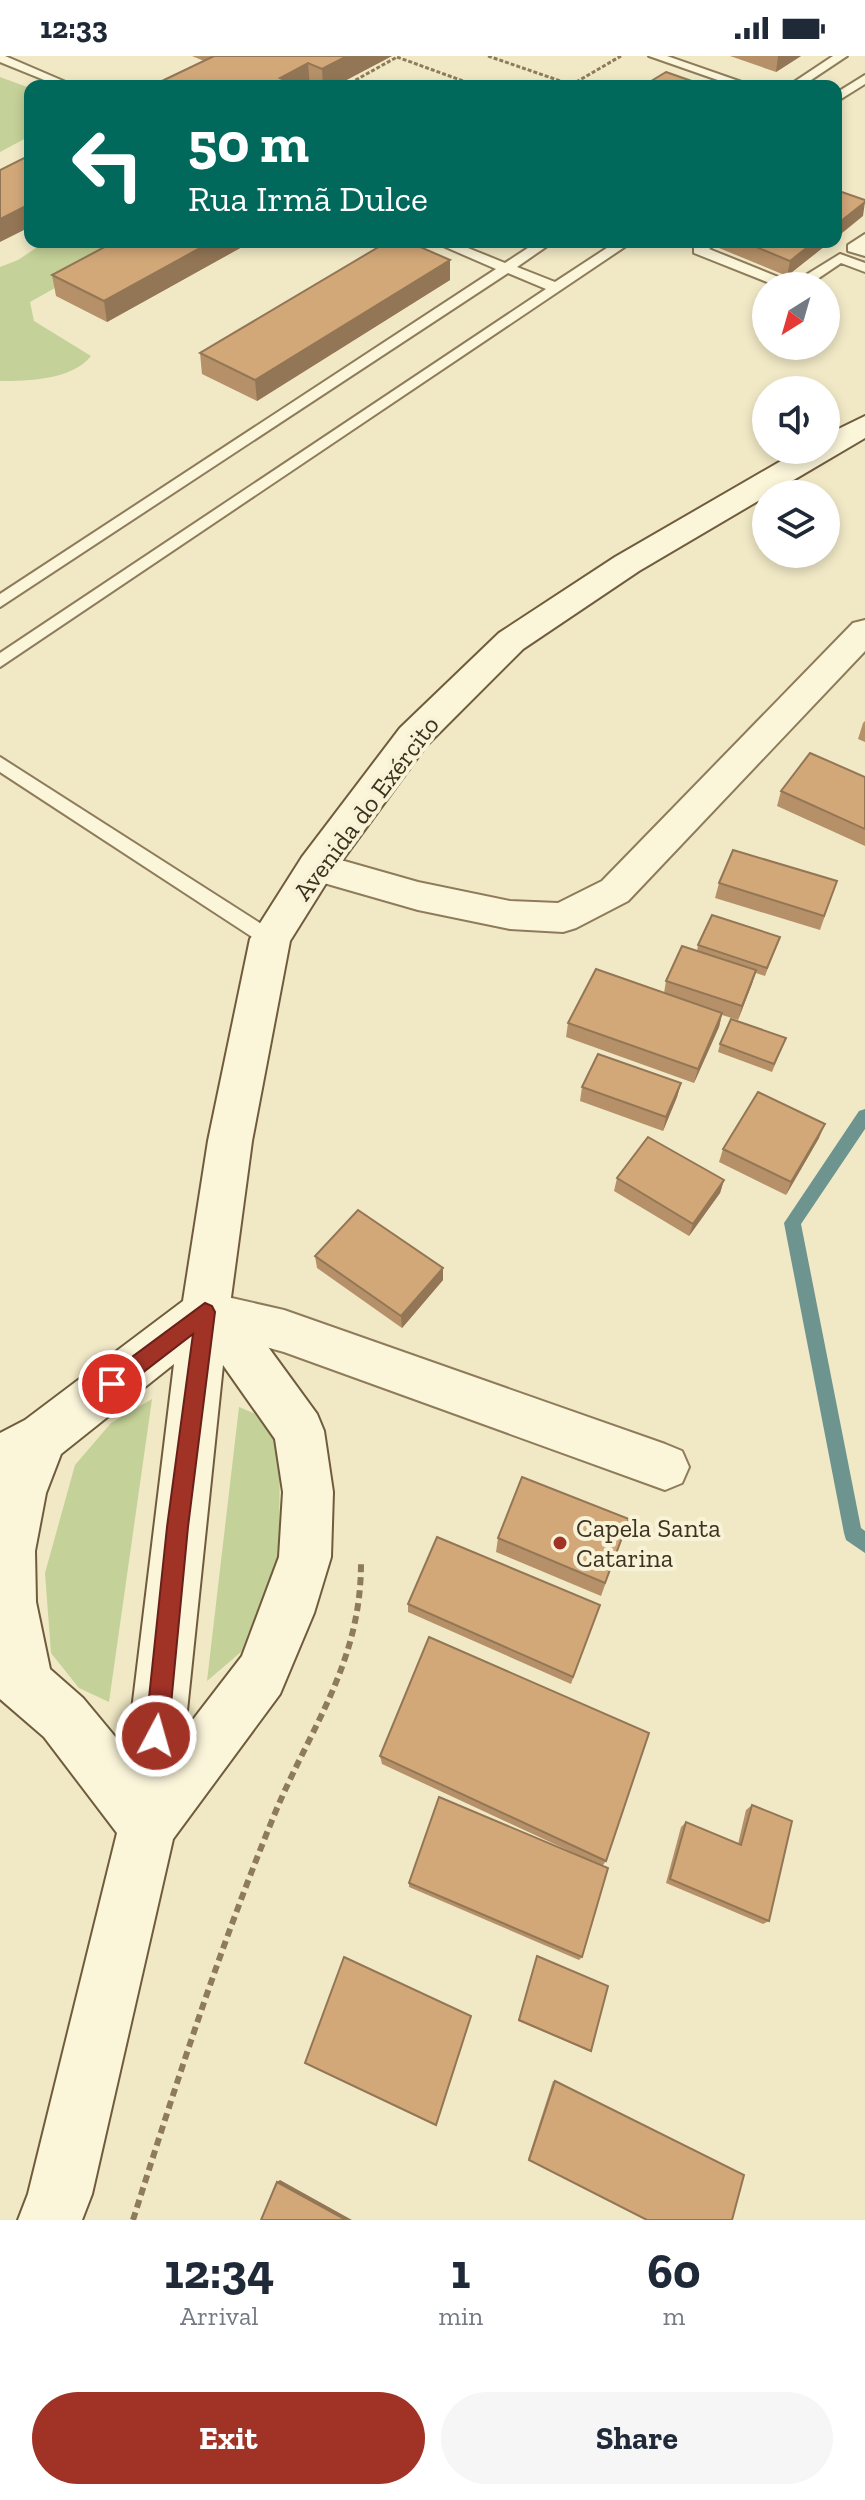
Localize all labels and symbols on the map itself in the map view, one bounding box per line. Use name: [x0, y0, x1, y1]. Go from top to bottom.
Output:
north arrow: [752, 272, 840, 360]
street label: Avenida do Exército: [286, 709, 446, 907]
pin: [78, 1350, 146, 1418]
place label: Capela Santa Catarina: [576, 1512, 721, 1574]
marker: Capela Santa Catarina: [551, 1534, 569, 1552]
position arrow: [114, 1694, 198, 1778]

